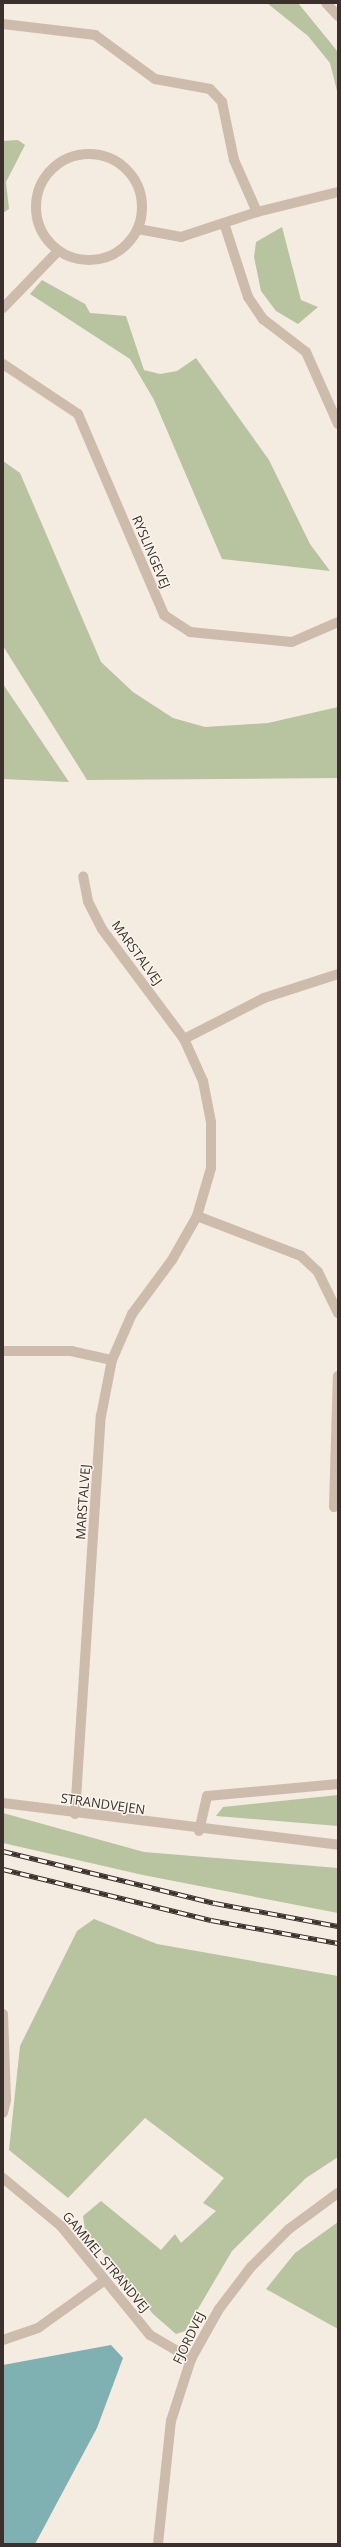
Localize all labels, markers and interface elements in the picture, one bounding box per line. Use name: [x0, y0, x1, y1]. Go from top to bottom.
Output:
street label: RYSLINGEVEJ: [129, 513, 173, 591]
street label: MARSTALVEJ: [108, 918, 166, 988]
street label: MARSTALVEJ: [73, 1464, 93, 1540]
street label: STRANDVEJEN: [60, 1790, 146, 1818]
street label: GAMMEL STRANDVEJ: [59, 2208, 153, 2316]
street label: FJORDVEJ: [170, 2309, 208, 2367]

